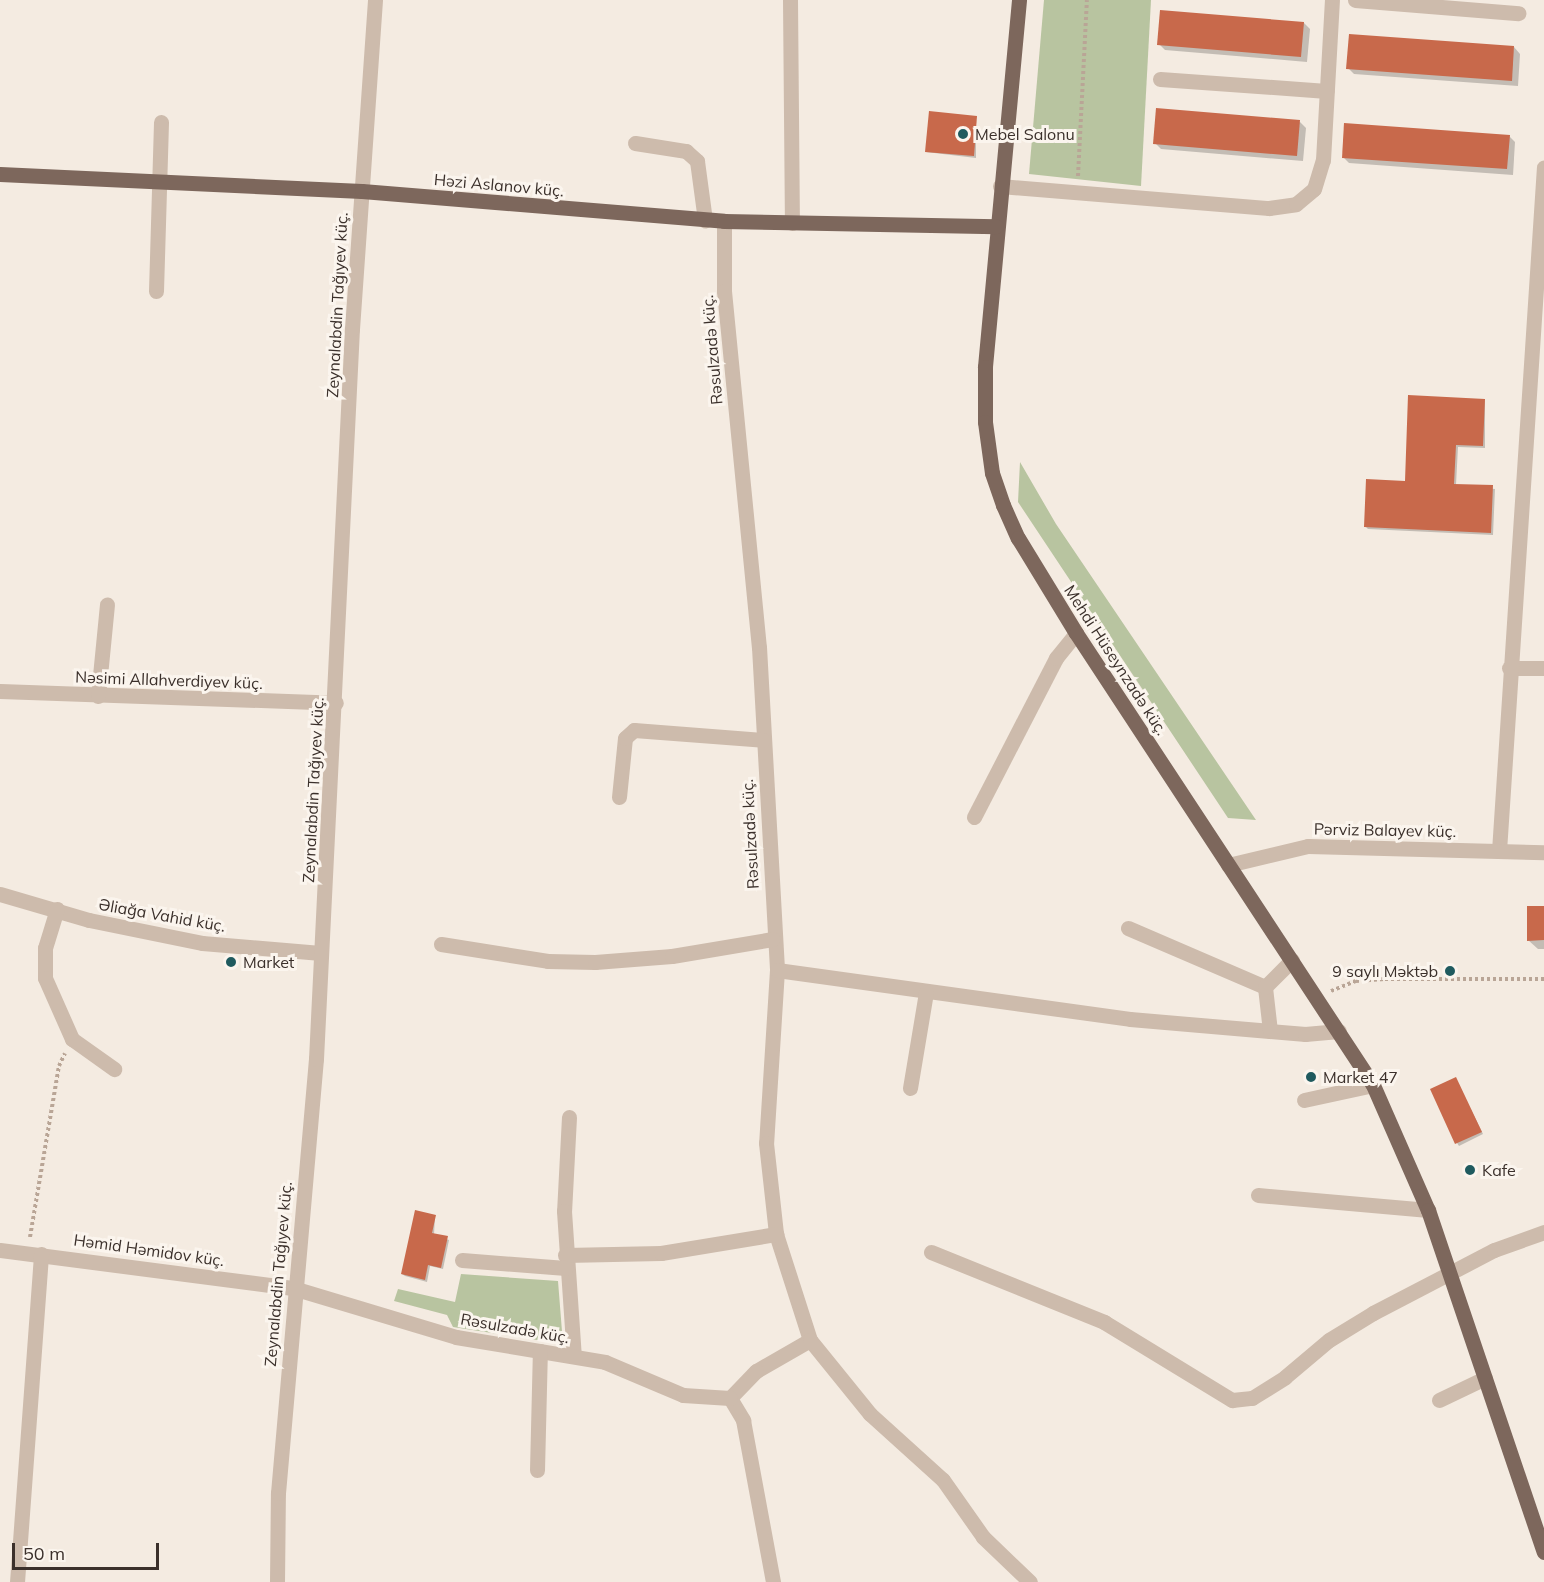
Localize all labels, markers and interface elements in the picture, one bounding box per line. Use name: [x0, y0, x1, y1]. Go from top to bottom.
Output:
place label: Mebel Salonu: [975, 124, 1075, 144]
marker: Mebel Salonu: [956, 127, 970, 141]
street label: Həzi Aslanov küç.: [433, 170, 565, 200]
street label: Zeynalabdin Tağıyev küç.: [323, 212, 351, 398]
street label: Rəsulzadə küç.: [698, 294, 726, 406]
street label: Mehdi Hüseynzadə küç.: [1060, 581, 1172, 739]
street label: Nəsimi Allahverdiyev küç.: [75, 667, 263, 693]
street label: Zeynalabdin Tağıyev küç.: [299, 697, 327, 883]
street label: Rəsulzadə küç.: [738, 779, 762, 889]
street label: Pərviz Balayev küç.: [1314, 819, 1456, 841]
street label: Əliağa Vahid küç.: [97, 894, 227, 936]
place label: Market: [243, 952, 294, 972]
marker: Market: [224, 955, 238, 969]
place label: 9 saylı Məktəb: [1332, 961, 1438, 981]
marker: 9 saylı Məktəb: [1443, 964, 1457, 978]
place label: Market 47: [1323, 1067, 1398, 1087]
marker: Market 47: [1304, 1070, 1318, 1084]
place label: Kafe: [1482, 1160, 1516, 1180]
marker: Kafe: [1463, 1163, 1477, 1177]
street label: Zeynalabdin Tağıyev küç.: [260, 1181, 296, 1367]
street label: Həmid Həmidov küç.: [72, 1230, 226, 1270]
street label: Rəsulzadə küç.: [459, 1309, 571, 1347]
scale bar: [15, 1531, 162, 1569]
text: 50 m: [23, 1542, 65, 1565]

